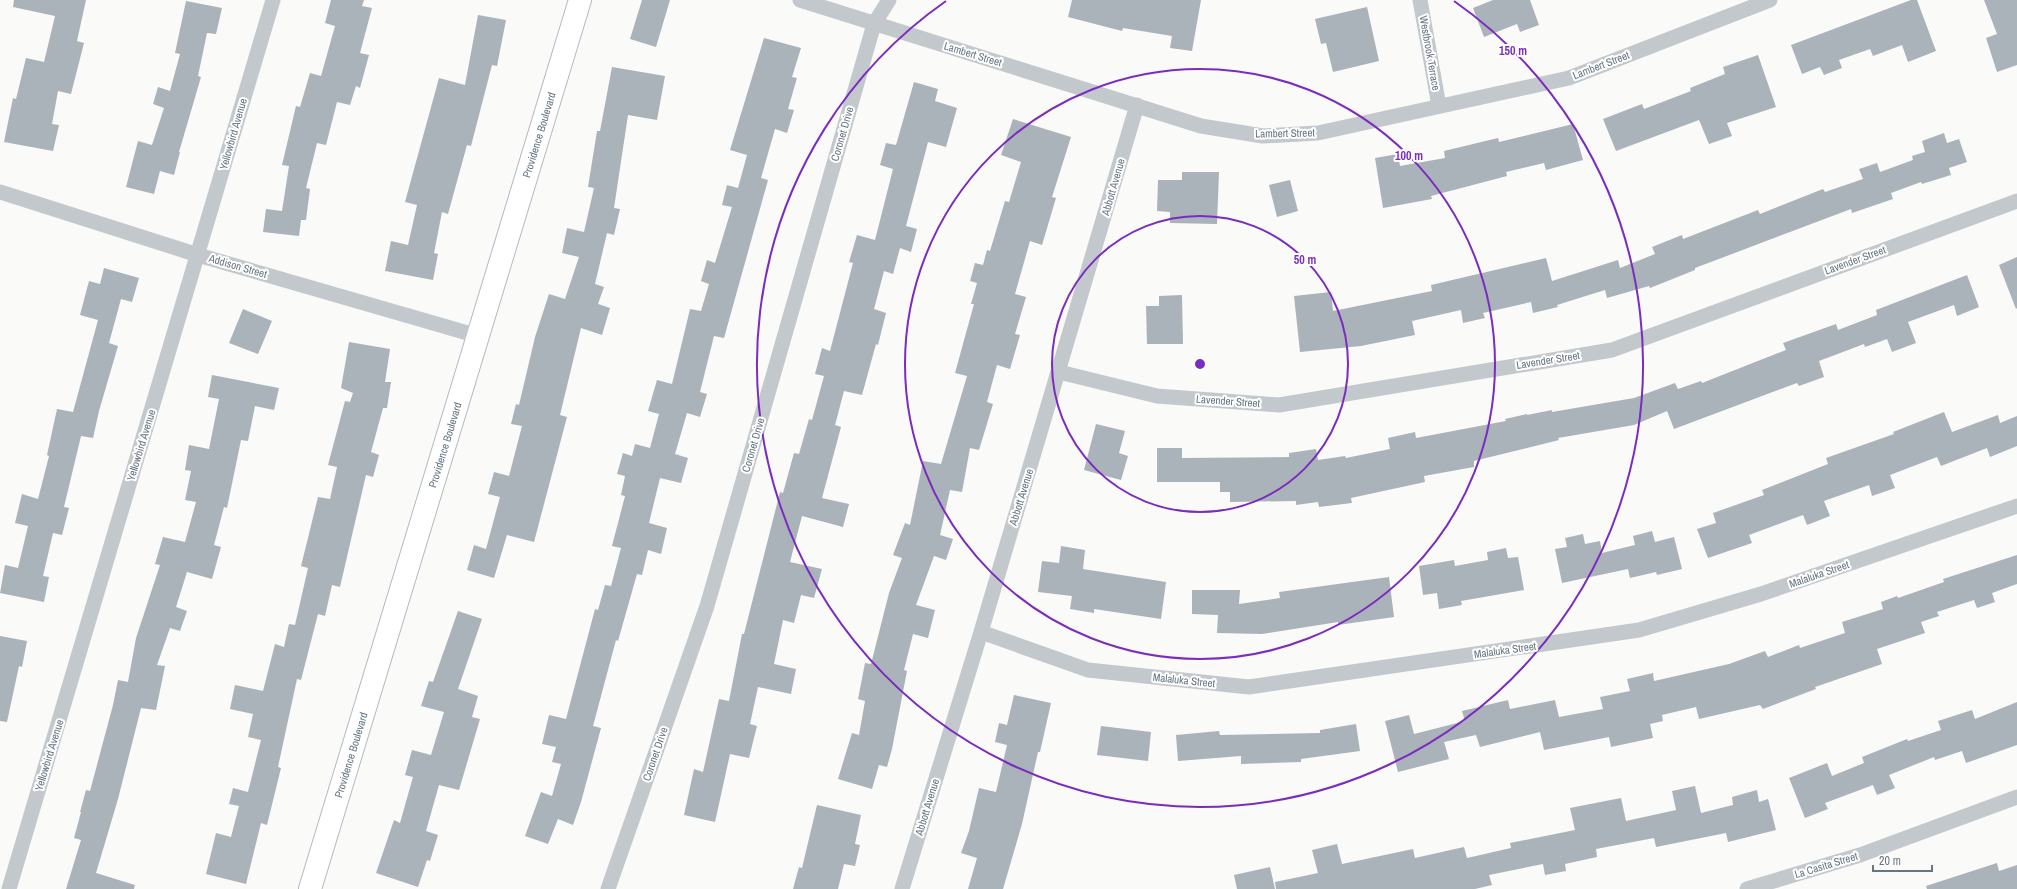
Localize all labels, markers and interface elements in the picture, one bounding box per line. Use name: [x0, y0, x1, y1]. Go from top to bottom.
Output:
street label: Westbrook Terrace: [1417, 15, 1443, 91]
street label: Lambert Street: [942, 39, 1004, 70]
text: 150 m: [1499, 43, 1527, 59]
street label: Lambert Street: [1571, 48, 1632, 82]
street label: Providence Boulevard: [519, 91, 559, 179]
street label: Yellowbird Avenue: [216, 97, 250, 171]
street label: Coronet Drive: [828, 105, 856, 163]
street label: Lambert Street: [1255, 125, 1315, 141]
text: 100 m: [1395, 148, 1423, 164]
street label: Abbott Avenue: [1098, 157, 1128, 218]
street label: Lavender Street: [1822, 242, 1888, 278]
street label: Addison Street: [206, 251, 269, 281]
text: 50 m: [1294, 252, 1316, 268]
street label: Lavender Street: [1515, 348, 1581, 372]
centre of rings: [1193, 357, 1207, 371]
street label: Lavender Street: [1195, 392, 1261, 410]
street label: Providence Boulevard: [425, 401, 465, 489]
street label: Yellowbird Avenue: [124, 408, 158, 482]
street label: Coronet Drive: [739, 416, 767, 474]
street label: Abbott Avenue: [1005, 467, 1036, 528]
street label: Malaluka Street: [1787, 557, 1851, 591]
street label: Malaluka Street: [1473, 639, 1537, 661]
street label: Malaluka Street: [1152, 670, 1216, 690]
street label: Providence Boulevard: [331, 711, 371, 799]
street label: Yellowbird Avenue: [32, 718, 66, 792]
street label: Coronet Drive: [639, 725, 671, 783]
street label: Abbott Avenue: [911, 777, 942, 838]
scale bar: [1873, 847, 1932, 873]
street label: La Casita Street: [1793, 849, 1860, 881]
text: 20 m: [1879, 853, 1901, 869]

